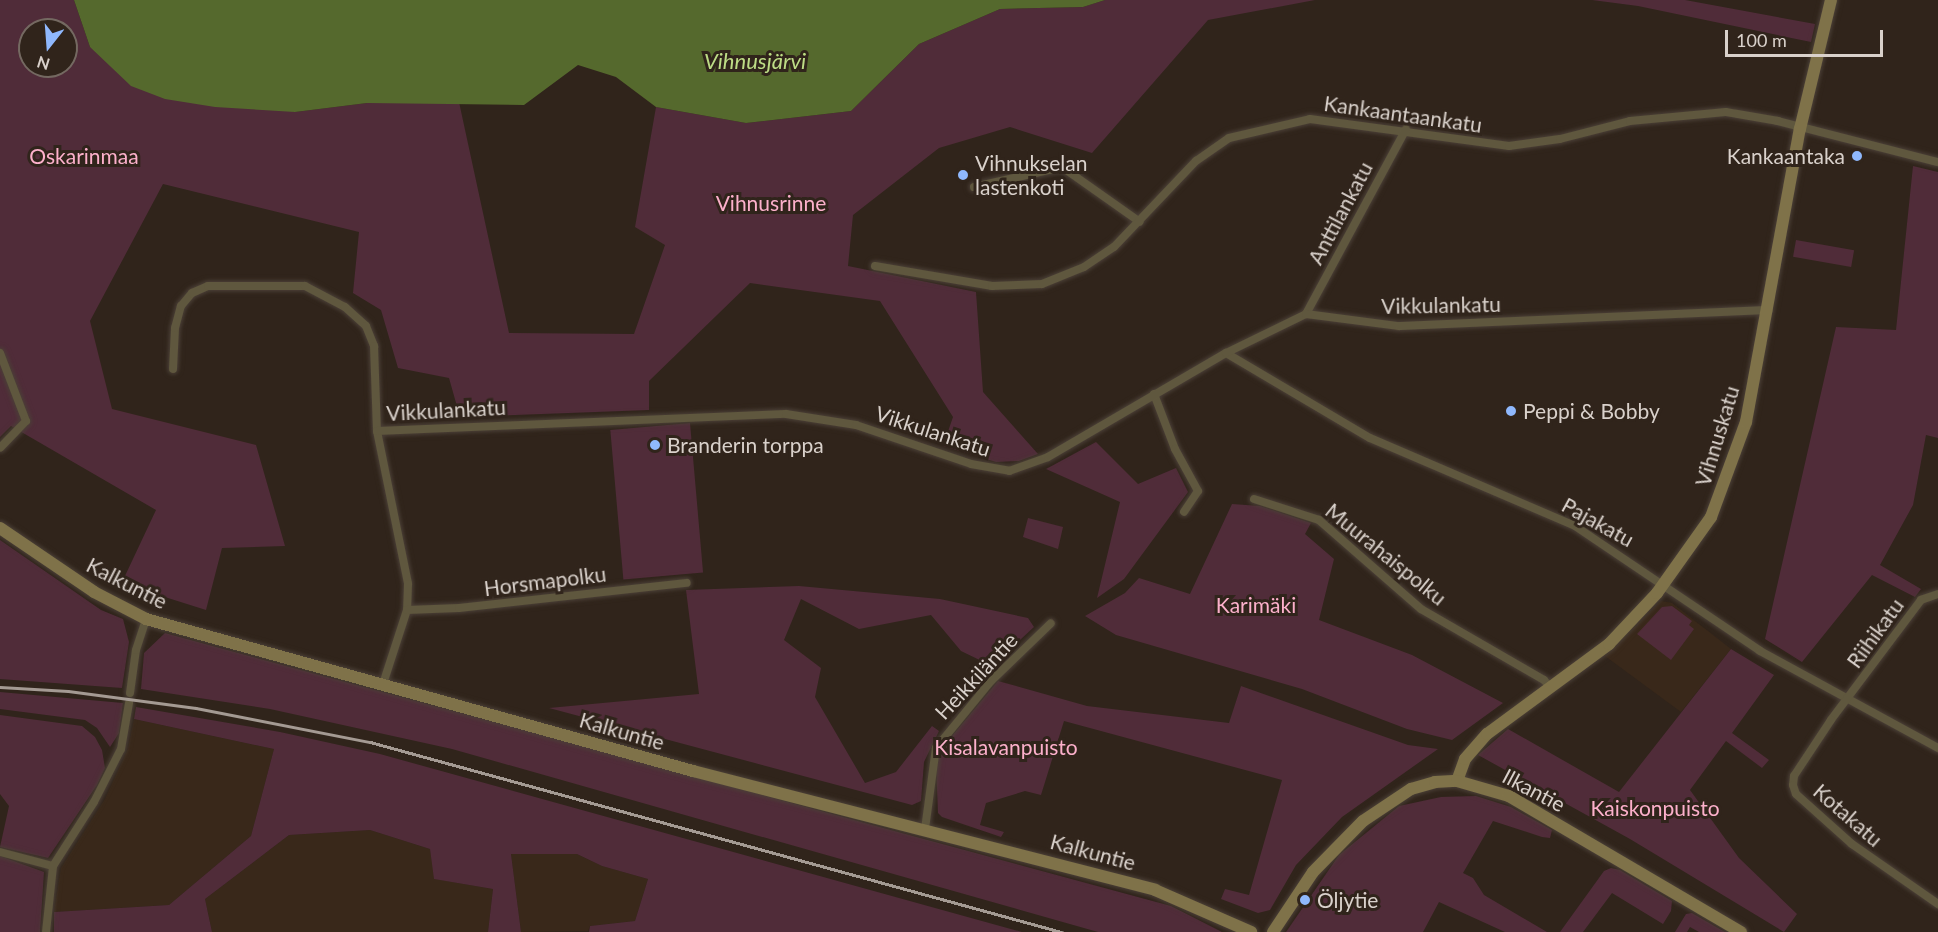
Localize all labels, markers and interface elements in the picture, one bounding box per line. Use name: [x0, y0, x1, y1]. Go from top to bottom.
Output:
north arrow: [18, 18, 78, 78]
scale bar: [1728, 18, 1886, 56]
text: 100 m: [1736, 29, 1787, 51]
water label: Vihnusjärvi: [704, 48, 806, 74]
text: N: [35, 53, 52, 75]
street label: Kankaantaankatu: [1322, 90, 1484, 138]
park label: Oskarinmaa: [29, 143, 139, 169]
place label: Kankaantaka: [1727, 143, 1845, 169]
marker: Kankaantaka: [1850, 149, 1864, 163]
place label: Vihnukselan lastenkoti: [975, 150, 1087, 200]
street label: Anttilankatu: [1302, 157, 1378, 269]
marker: Vihnukselan lastenkoti: [956, 168, 970, 182]
park label: Vihnusrinne: [716, 190, 826, 216]
street label: Vikkulankatu: [1381, 291, 1501, 319]
street label: Vihnuskatu: [1690, 383, 1744, 489]
street label: Vikkulankatu: [386, 394, 506, 426]
place label: Peppi & Bobby: [1523, 398, 1660, 424]
street label: Vikkulankatu: [872, 401, 994, 461]
marker: Peppi & Bobby: [1504, 404, 1518, 418]
place label: Branderin torppa: [667, 432, 824, 458]
marker: Branderin torppa: [648, 438, 662, 452]
street label: Pajakatu: [1558, 492, 1638, 552]
street label: Muurahaispolku: [1321, 498, 1451, 610]
street label: Kalkuntie: [82, 552, 172, 614]
street label: Horsmapolku: [482, 561, 608, 601]
park label: Karimäki: [1216, 592, 1296, 618]
street label: Riihikatu: [1841, 593, 1909, 673]
street label: Heikkiläntie: [930, 627, 1022, 725]
street label: Kalkuntie: [577, 707, 667, 755]
park label: Kisalavanpuisto: [934, 734, 1078, 760]
street label: Ilkantie: [1498, 763, 1570, 817]
street label: Kotakatu: [1808, 778, 1888, 852]
park label: Kaiskonpuisto: [1590, 795, 1720, 821]
street label: Kalkuntie: [1048, 829, 1138, 875]
place label: Öljytie: [1317, 887, 1378, 913]
marker: Öljytie: [1298, 893, 1312, 907]

